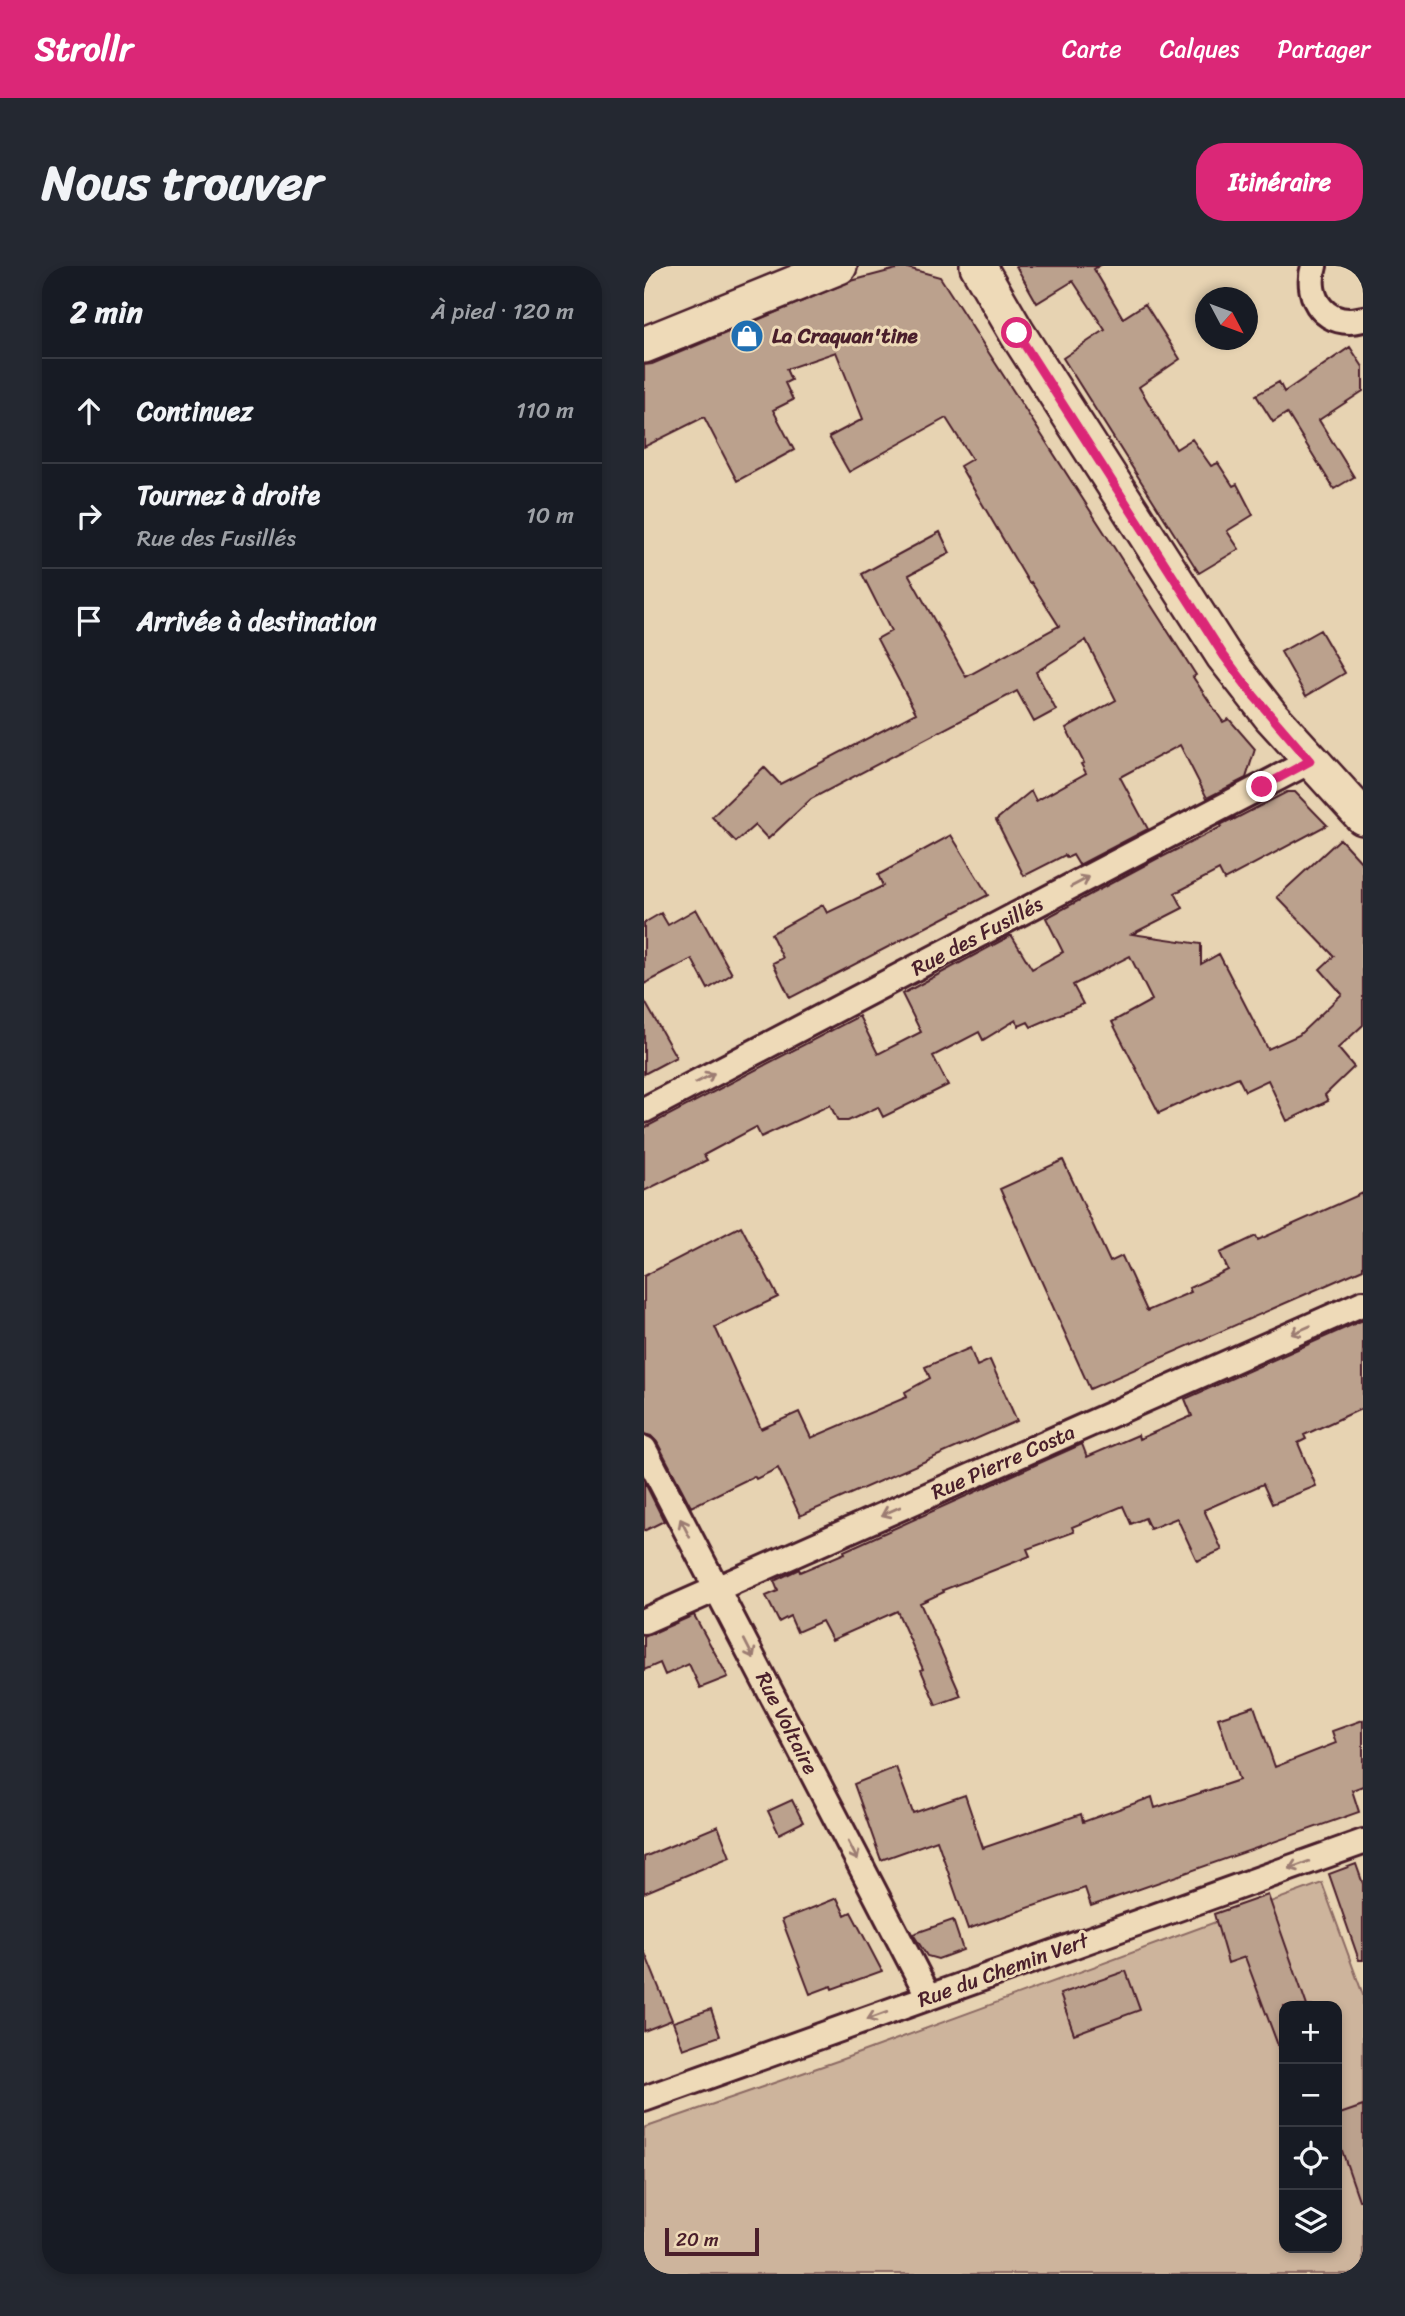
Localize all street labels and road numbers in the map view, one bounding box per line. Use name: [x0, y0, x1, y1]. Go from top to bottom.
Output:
street label: Rue des Fusillés: [904, 885, 1050, 987]
street label: Rue Pierre Costa: [925, 1413, 1082, 1511]
street label: Rue Voltaire: [745, 1665, 829, 1781]
street label: Rue du Chemin Vert: [912, 1921, 1095, 2019]

